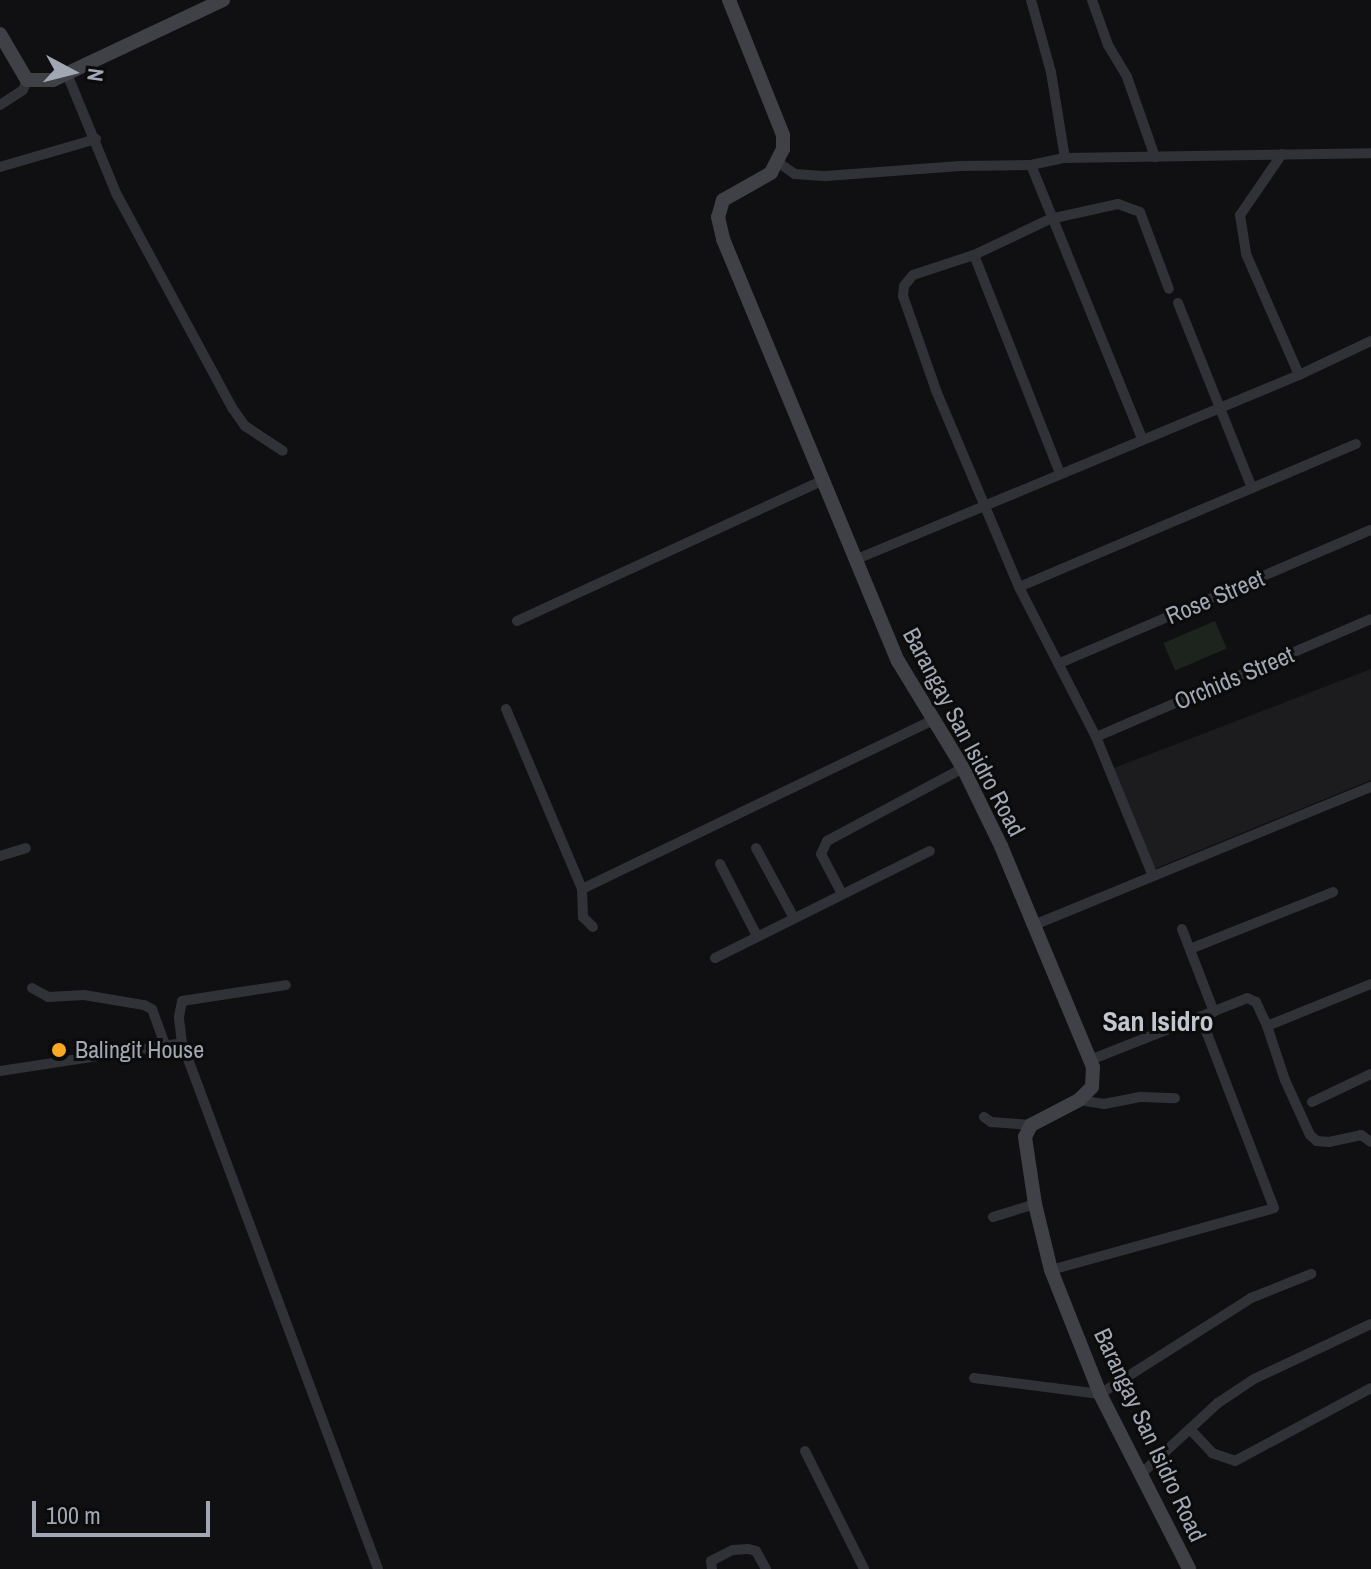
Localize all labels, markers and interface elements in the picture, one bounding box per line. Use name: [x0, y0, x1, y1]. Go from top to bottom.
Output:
north arrow: [32, 32, 112, 112]
text: N: [80, 67, 112, 83]
street label: Rose Street: [1162, 563, 1268, 631]
street label: Barangay San Isidro Road: [897, 623, 1031, 841]
street label: Orchids Street: [1170, 640, 1298, 716]
district label: San Isidro: [1102, 1004, 1214, 1038]
place label: Balingit House: [75, 1036, 204, 1064]
marker: Balingit House: [50, 1041, 68, 1059]
street label: Barangay San Isidro Road: [1088, 1324, 1212, 1546]
scale bar: [36, 1485, 214, 1535]
text: 100 m: [46, 1499, 101, 1531]

